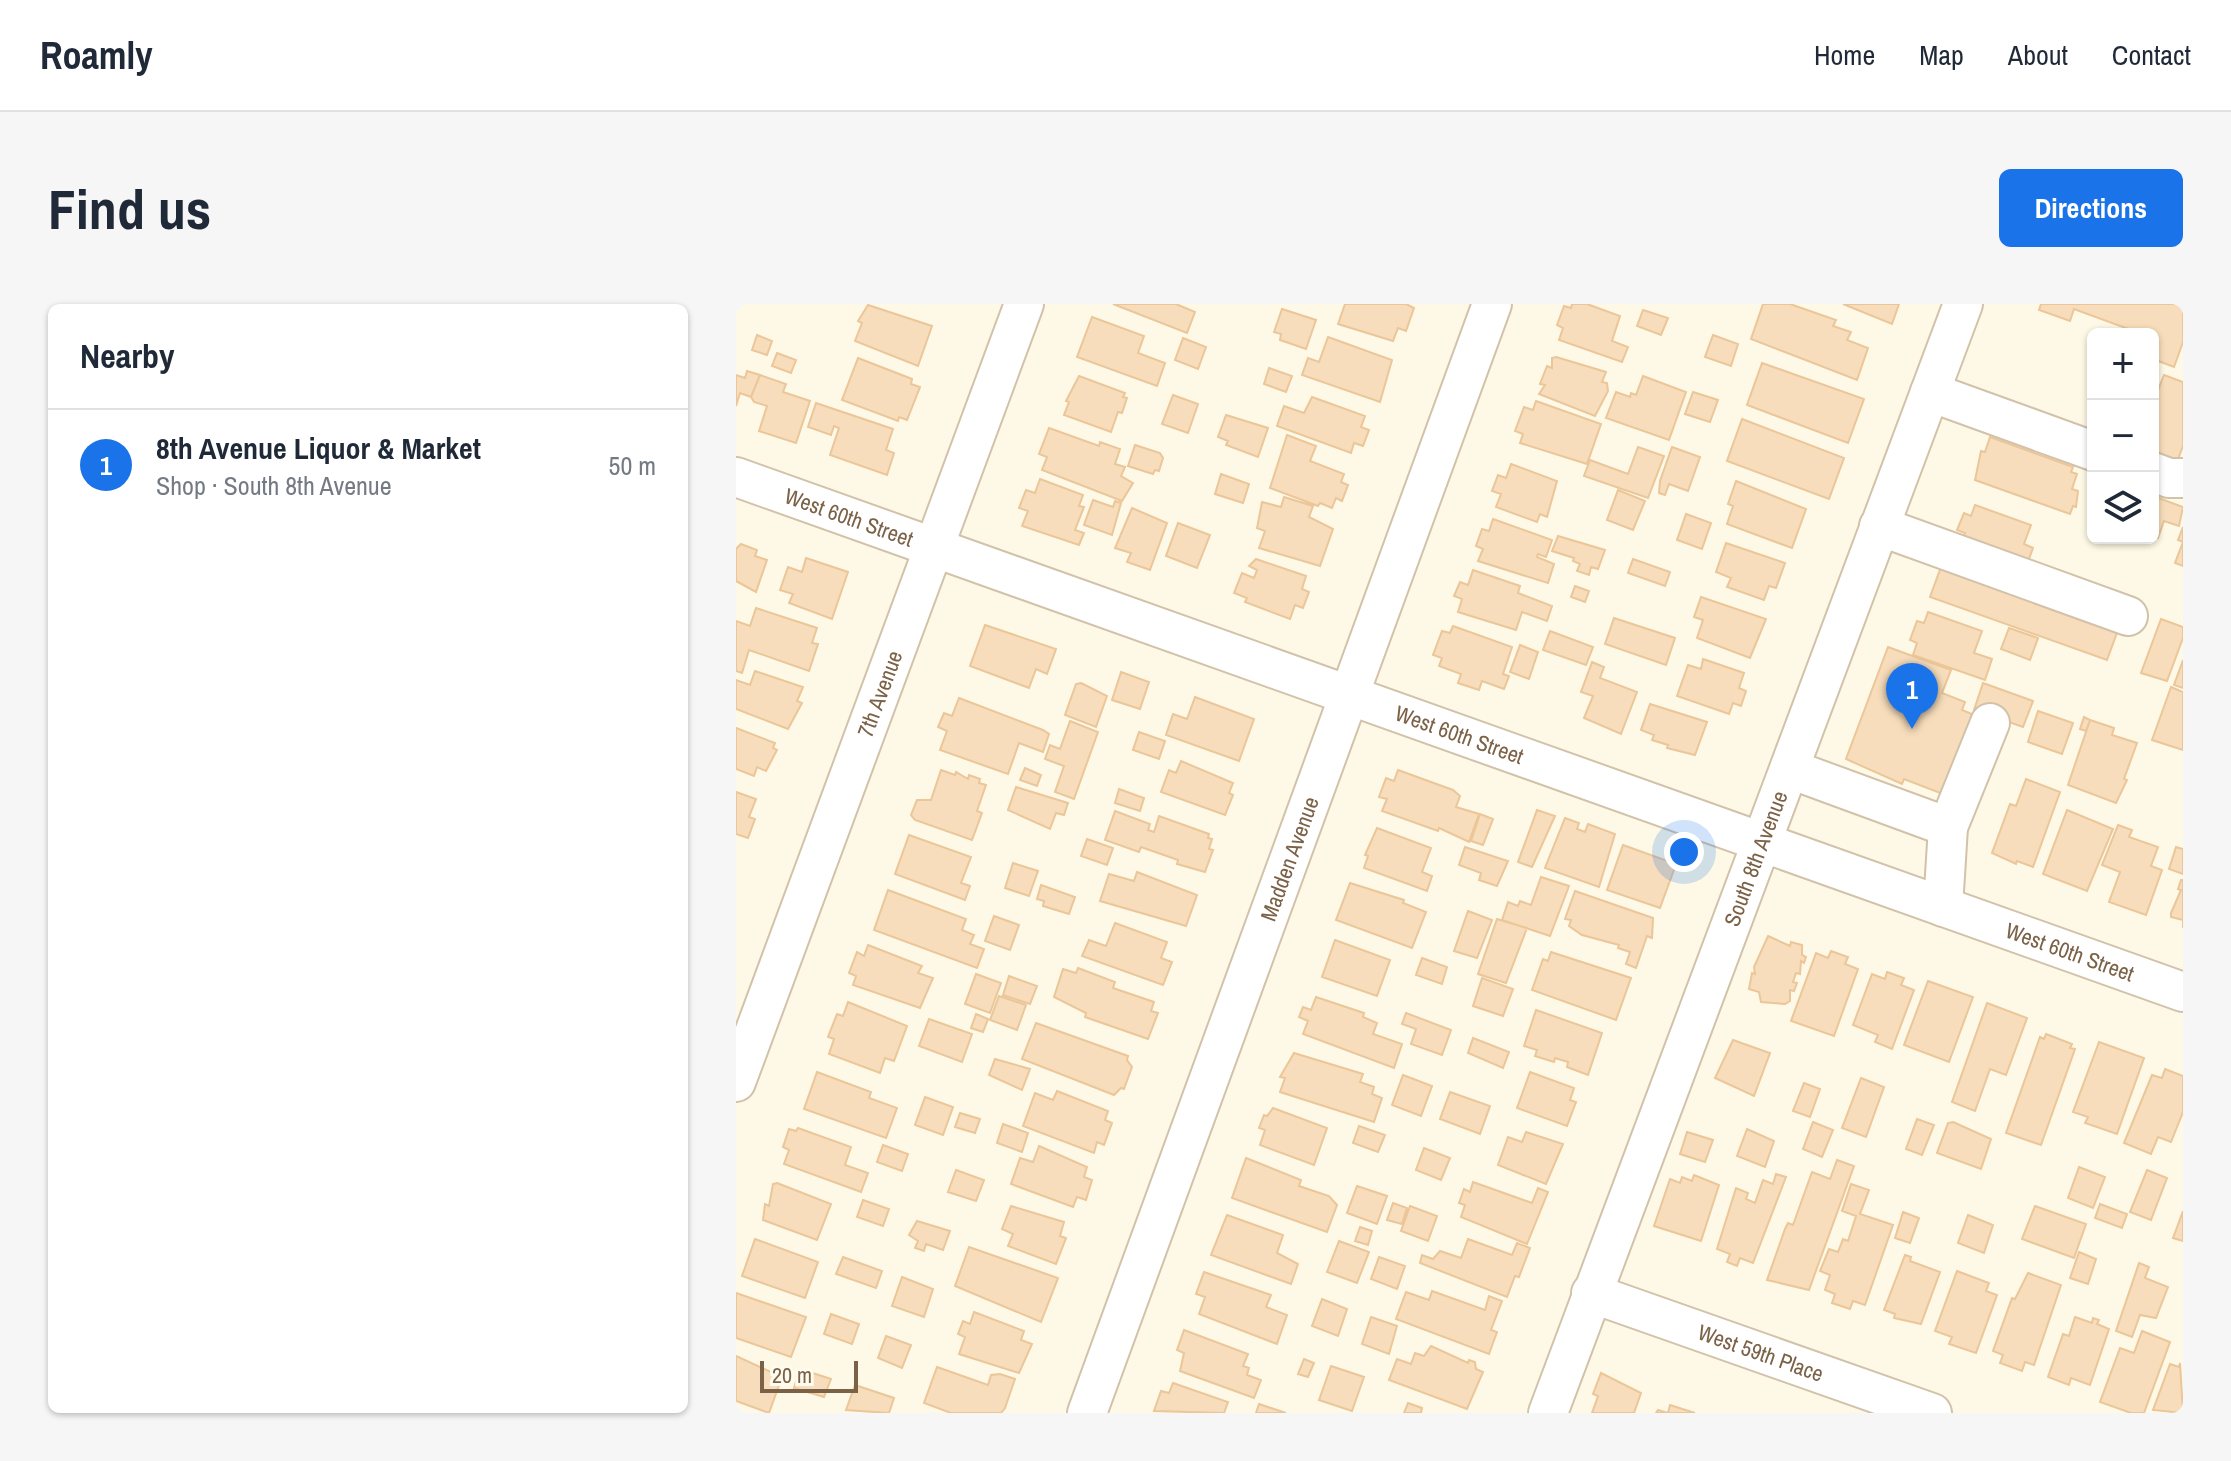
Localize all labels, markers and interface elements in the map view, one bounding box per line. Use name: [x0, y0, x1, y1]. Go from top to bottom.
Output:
text: Roamly: [40, 30, 153, 81]
text: Home: [1814, 36, 1875, 74]
text: Map: [1919, 36, 1964, 74]
text: About: [2008, 36, 2068, 74]
text: Contact: [2112, 36, 2191, 74]
button: Directions: [1999, 169, 2183, 247]
text: Find us: [48, 171, 211, 246]
map controls: [2087, 328, 2159, 544]
button: +: [2087, 328, 2159, 400]
text: Nearby: [80, 333, 175, 379]
button: −: [2087, 400, 2159, 472]
text: 8th Avenue Liquor & Market: [156, 428, 481, 468]
text: 1: [100, 448, 112, 483]
text: 50 m: [609, 448, 656, 483]
text: Shop · South 8th Avenue: [156, 468, 392, 503]
button: layers: [2087, 472, 2159, 544]
street label: West 60th Street: [781, 481, 917, 554]
street label: 7th Avenue: [850, 646, 909, 741]
pin: 1: [1886, 663, 1938, 729]
street label: West 60th Street: [1391, 698, 1528, 771]
street label: South 8th Avenue: [1716, 787, 1794, 930]
street label: Madden Avenue: [1253, 792, 1326, 925]
your location: [1664, 832, 1704, 872]
street label: West 60th Street: [2002, 915, 2138, 988]
street label: West 59th Place: [1694, 1317, 1828, 1389]
scale bar: [760, 1357, 858, 1393]
text: 20 m: [772, 1360, 812, 1390]

